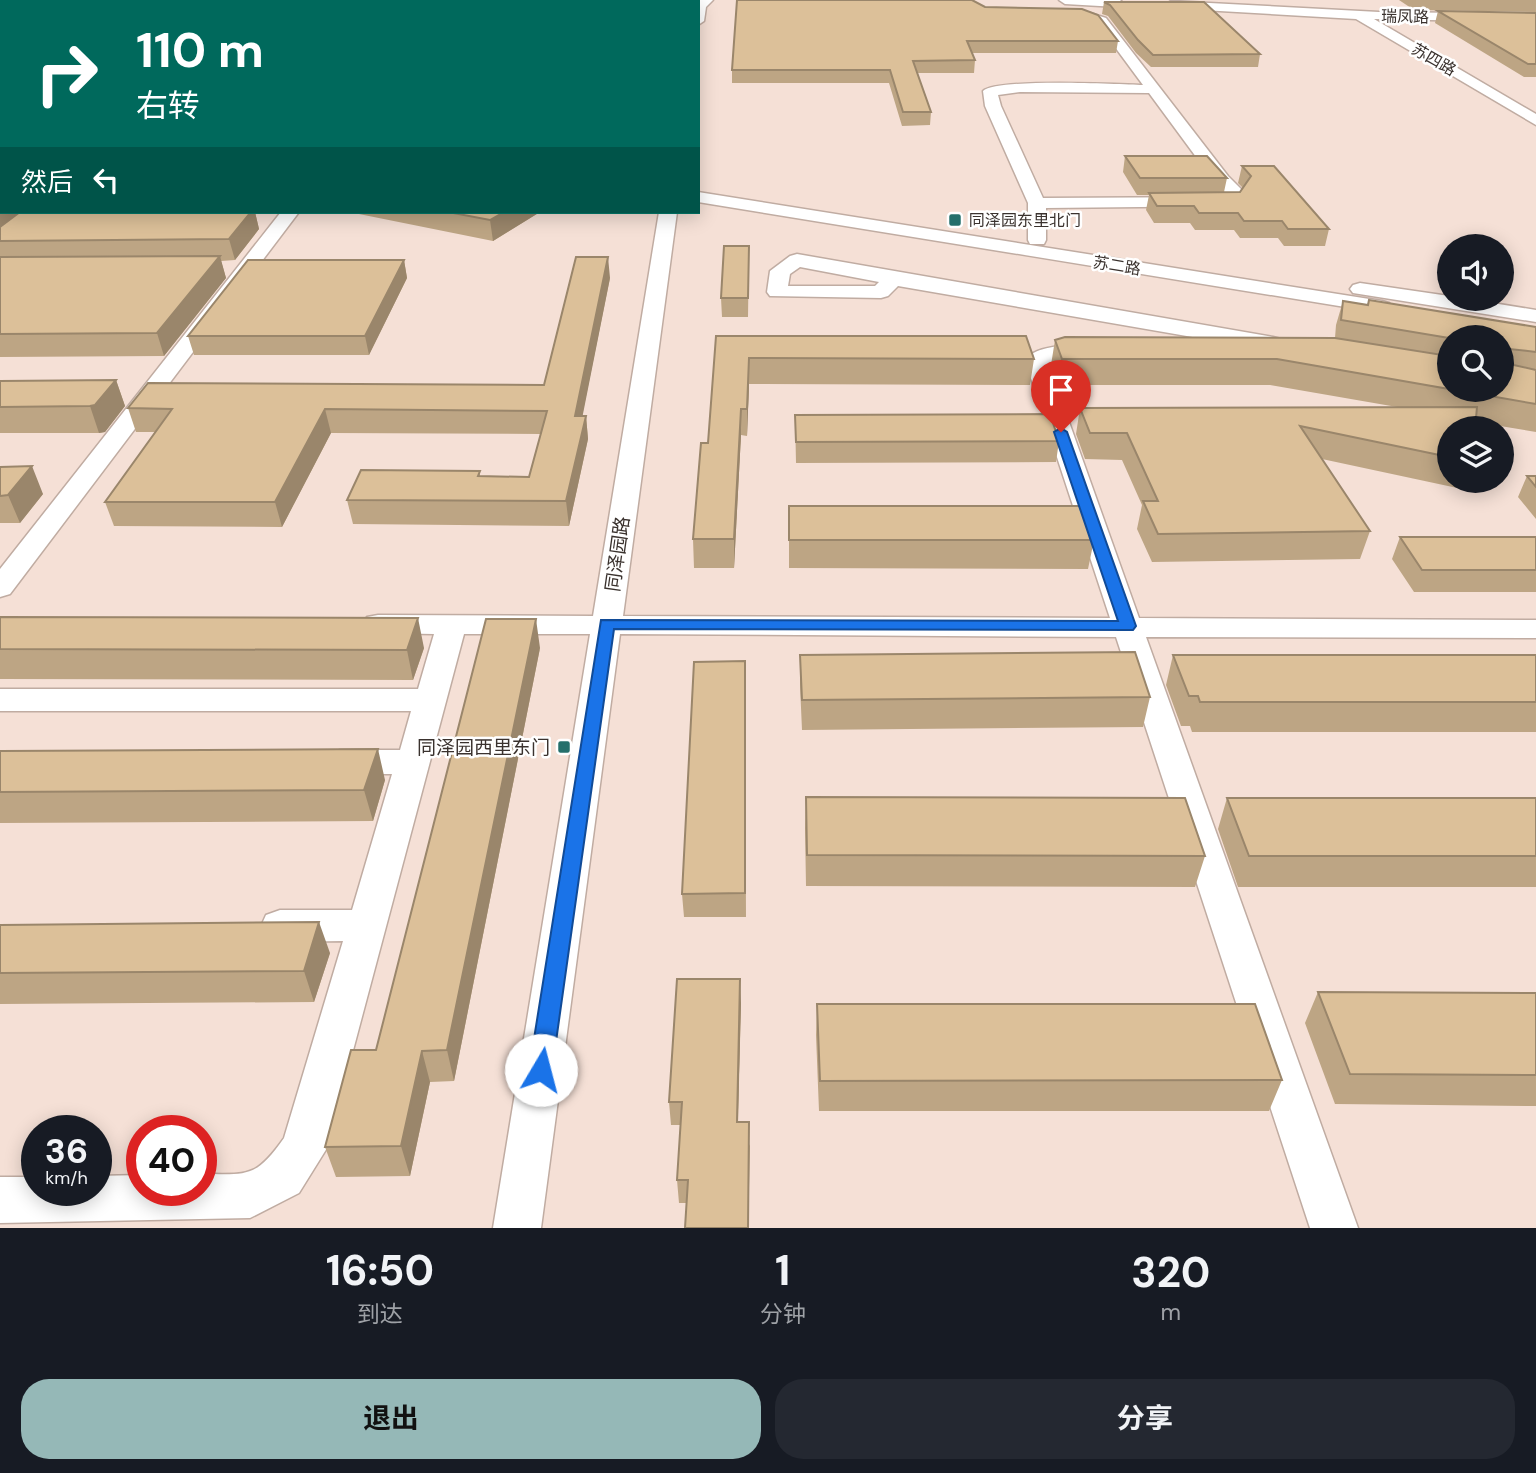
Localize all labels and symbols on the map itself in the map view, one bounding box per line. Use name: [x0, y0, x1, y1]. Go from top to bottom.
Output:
street label: 瑞凤路: [1381, 6, 1429, 27]
street label: 苏四路: [1408, 38, 1460, 81]
place label: 同泽园东里北门: [969, 210, 1081, 231]
marker: 同泽园东里北门: [947, 212, 963, 228]
street label: 苏二路: [1092, 251, 1142, 280]
pin: [1031, 360, 1091, 432]
street label: 同泽园路: [600, 515, 635, 593]
place label: 同泽园西里东门: [417, 735, 550, 760]
marker: 同泽园西里东门: [556, 739, 572, 755]
position arrow: [504, 1033, 578, 1107]
speed limit sign: 40: [126, 1115, 217, 1206]

